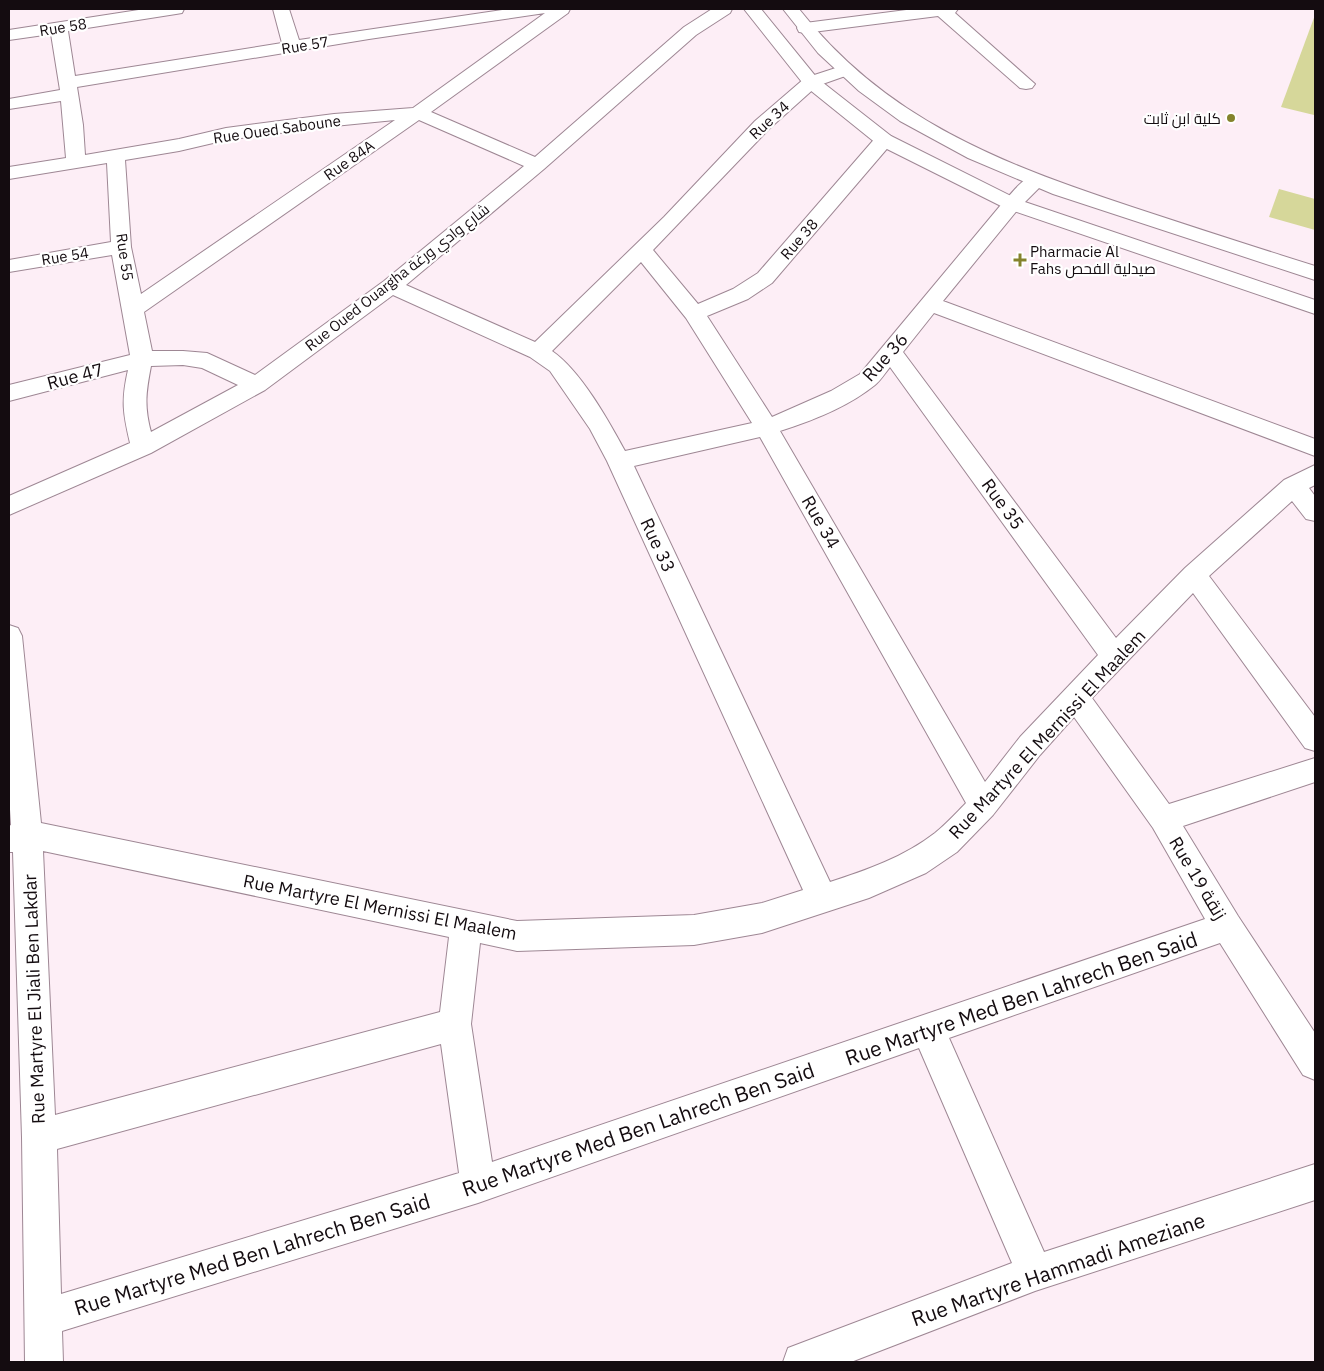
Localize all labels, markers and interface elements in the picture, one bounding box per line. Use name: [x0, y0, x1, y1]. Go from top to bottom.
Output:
street label: Rue 58: [38, 14, 88, 40]
street label: Rue 57: [280, 32, 330, 58]
street label: Rue 34: [745, 97, 793, 143]
place label: كلية ابن ثابت: [1144, 109, 1221, 129]
street label: Rue Oued Saboune: [212, 111, 342, 147]
marker: كلية ابن ثابت: [1225, 112, 1237, 124]
street label: Rue 84A: [320, 136, 378, 184]
street label: Rue Oued Ouargha شارع وادي ورغة: [301, 199, 495, 357]
street label: Rue 38: [776, 215, 822, 263]
street label: Rue 55: [112, 232, 138, 282]
place label: Pharmacie Al Fahs صيدلية الفحص: [1030, 242, 1156, 279]
street label: Rue 54: [40, 243, 90, 269]
marker: Pharmacie Al Fahs صيدلية الفحص: [1014, 254, 1026, 266]
street label: Rue 36: [857, 328, 913, 386]
street label: Rue 47: [44, 357, 106, 395]
street label: Rue 35: [977, 474, 1029, 534]
street label: Rue 34: [797, 491, 845, 553]
street label: Rue 33: [635, 514, 681, 576]
street label: Rue Martyre El Mernissi El Maalem: [944, 624, 1150, 844]
street label: Rue 19 زنقة: [1164, 832, 1232, 924]
street label: Rue Martyre El Mernissi El Maalem: [241, 869, 519, 945]
street label: Rue Martyre El Jiali Ben Lakdar: [18, 873, 50, 1124]
street label: Rue Martyre Med Ben Lahrech Ben Said: [841, 924, 1201, 1072]
street label: Rue Martyre Med Ben Lahrech Ben Said: [458, 1055, 818, 1203]
street label: Rue Martyre Med Ben Lahrech Ben Said: [71, 1186, 433, 1322]
street label: Rue Martyre Hammadi Ameziane: [907, 1205, 1209, 1333]

